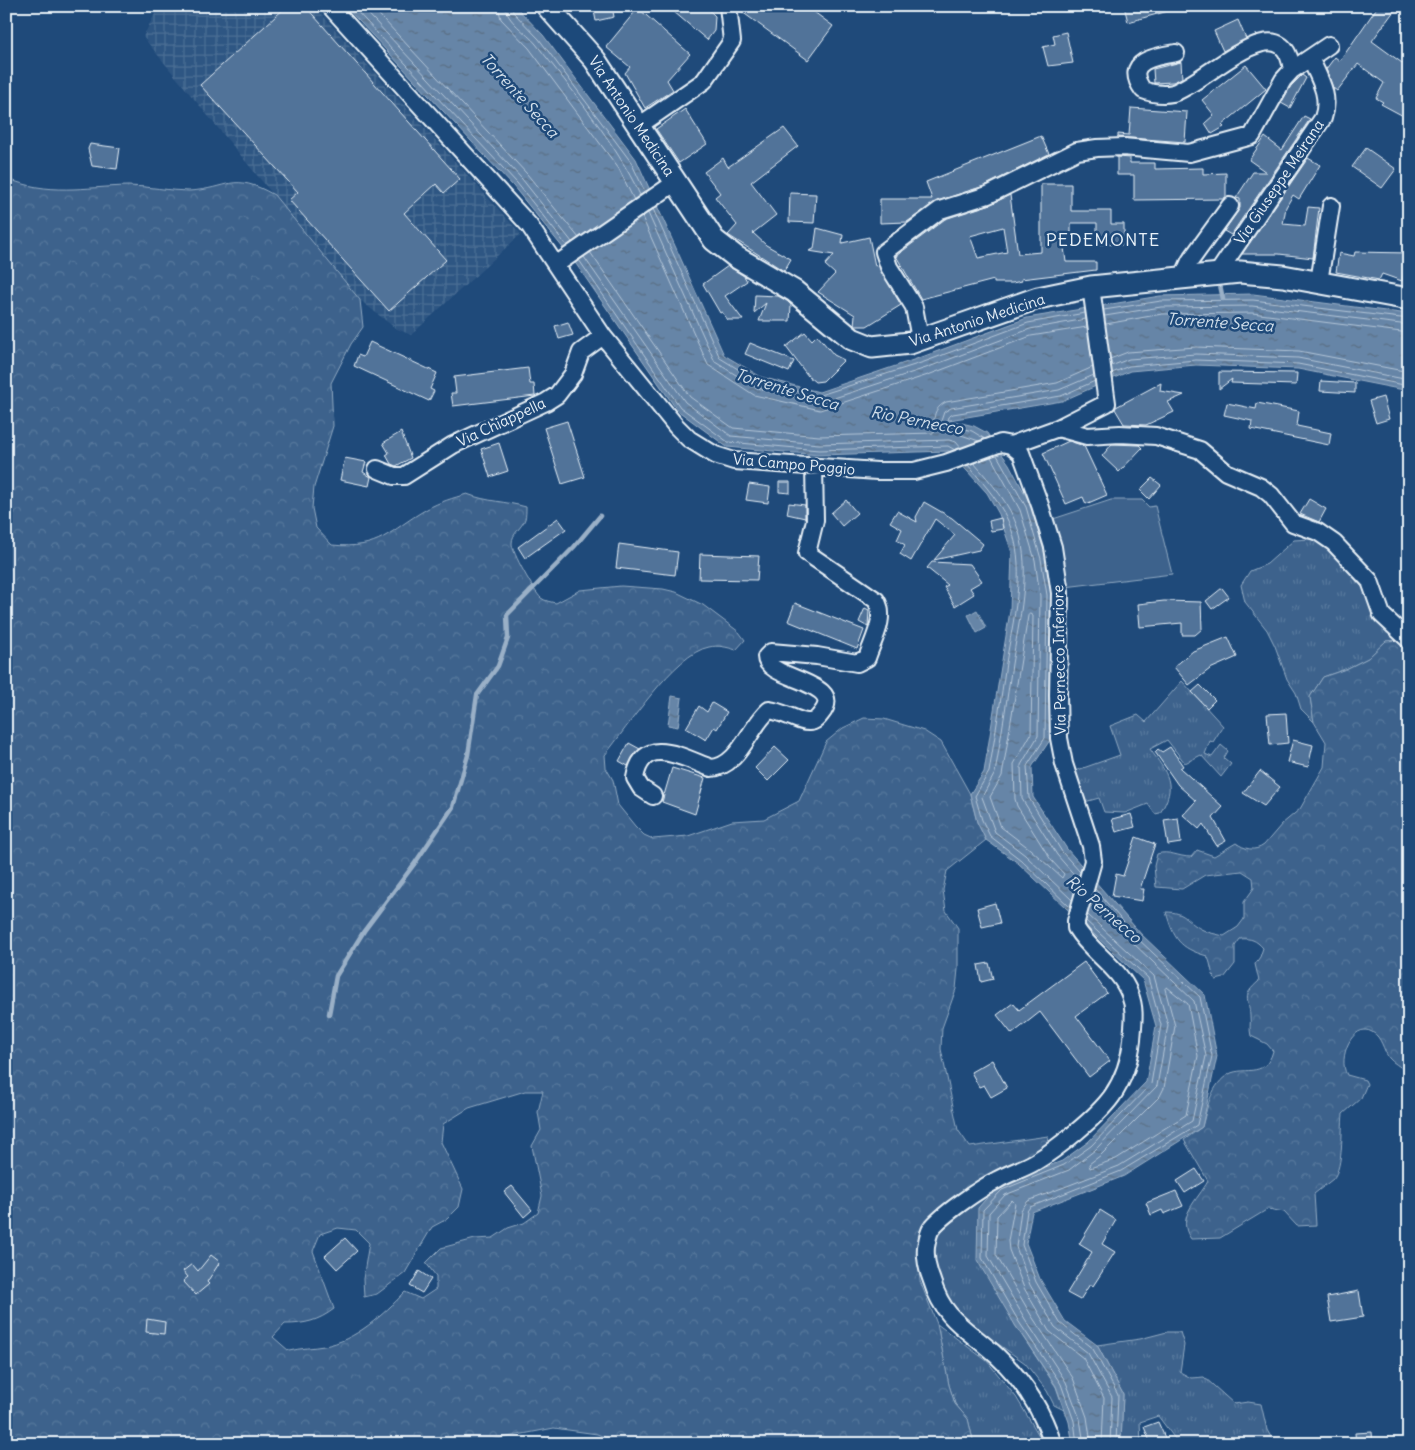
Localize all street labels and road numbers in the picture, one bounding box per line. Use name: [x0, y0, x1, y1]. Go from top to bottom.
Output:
street label: Via Antonio Medicina: [585, 52, 680, 180]
street label: Via Giuseppe Meirana: [1230, 115, 1328, 248]
street label: Via Antonio Medicina: [907, 289, 1047, 351]
street label: Via Chiappella: [454, 393, 549, 451]
street label: Via Campo Poggio: [732, 449, 856, 479]
street label: Via Pernecco Inferiore: [1048, 585, 1070, 735]

